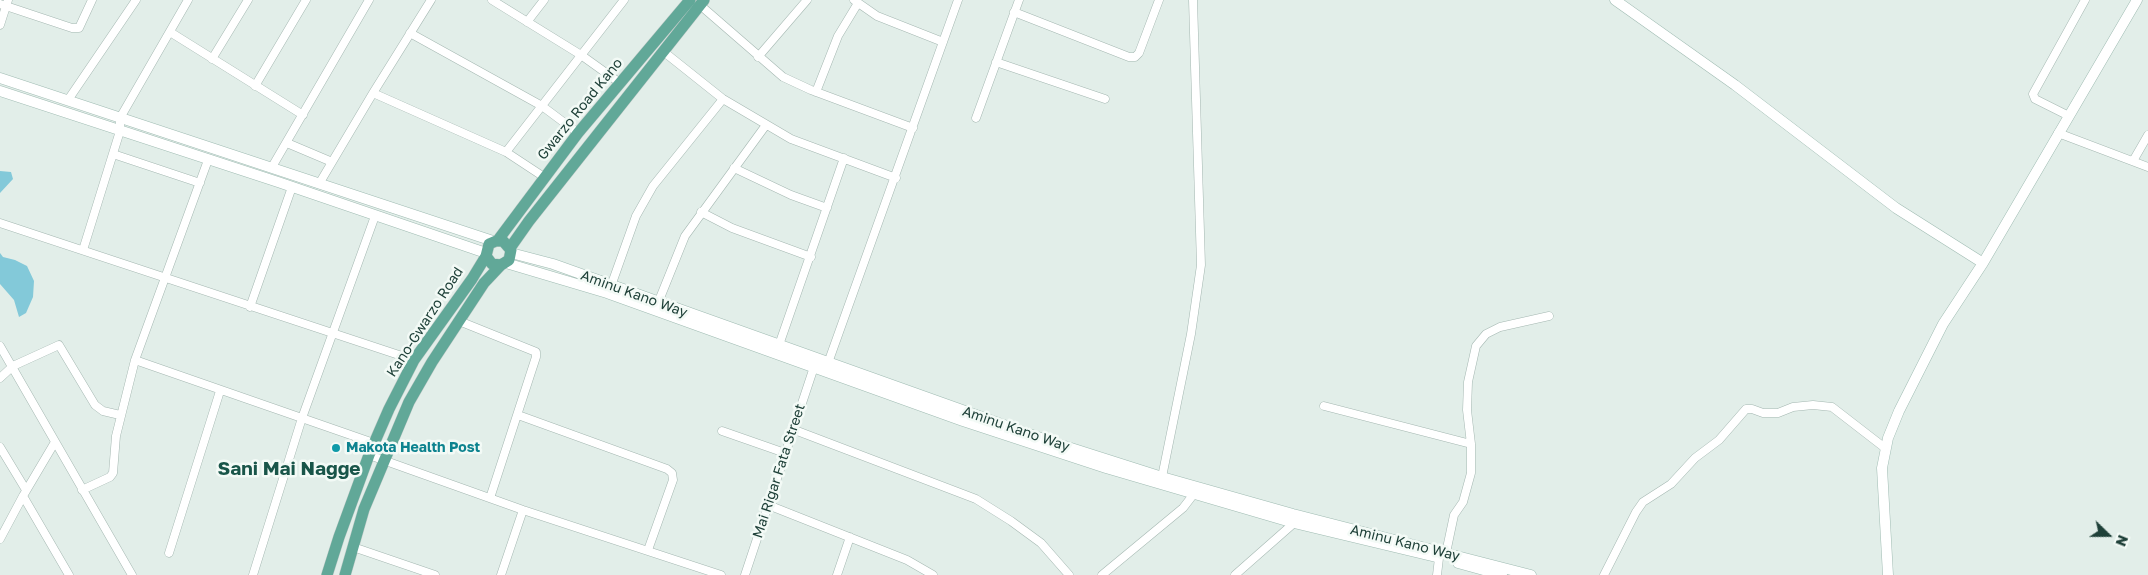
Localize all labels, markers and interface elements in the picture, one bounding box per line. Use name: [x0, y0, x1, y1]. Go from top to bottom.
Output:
street label: Gwarzo Road Kano: [534, 55, 626, 163]
street label: Kano-Gwarzo Road: [383, 264, 467, 380]
street label: Aminu Kano Way: [578, 267, 690, 321]
street label: Mai Rigar Fata Street: [749, 402, 809, 540]
street label: Aminu Kano Way: [960, 403, 1072, 455]
place label: Makota Health Post: [346, 440, 480, 456]
marker: Makota Health Post: [330, 442, 342, 454]
district label: Sani Mai Nagge: [217, 458, 361, 480]
north arrow: [2083, 510, 2133, 560]
street label: Aminu Kano Way: [1348, 521, 1462, 565]
text: N: [2113, 533, 2132, 549]

